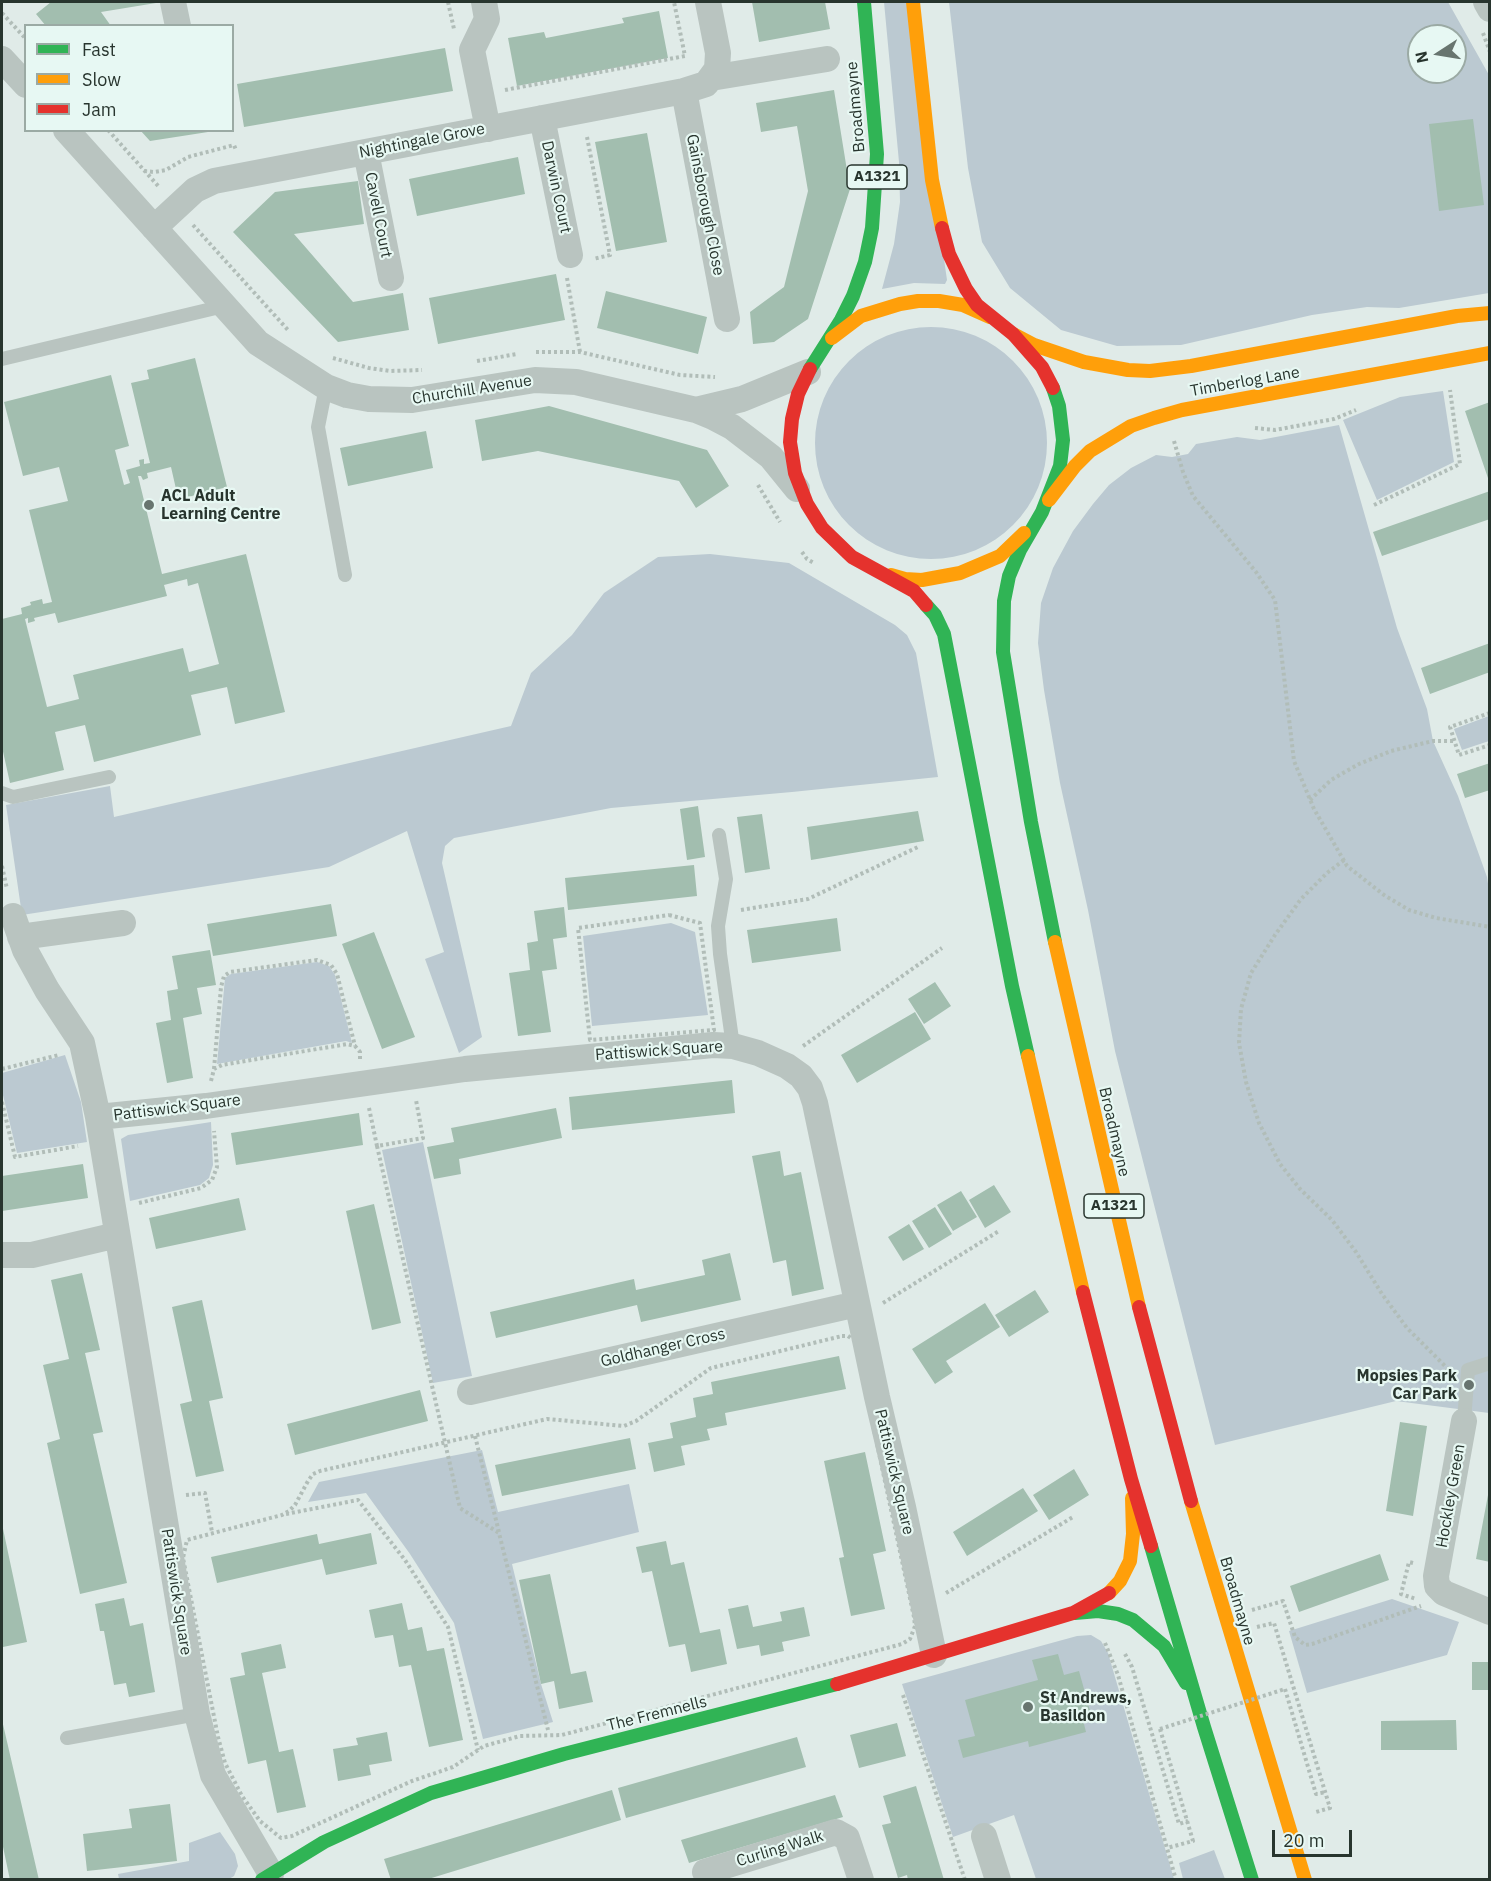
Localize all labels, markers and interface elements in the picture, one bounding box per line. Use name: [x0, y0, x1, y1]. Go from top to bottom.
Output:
legend: [24, 24, 234, 132]
north arrow: [1407, 24, 1467, 84]
text: Fast: [82, 38, 116, 61]
text: N: [1410, 50, 1432, 65]
street label: Broadmayne: [842, 61, 870, 153]
text: Slow: [82, 68, 121, 91]
text: Jam: [82, 98, 117, 121]
street label: Nightingale Grove: [358, 119, 486, 163]
street label: Gainsborough Close: [682, 133, 728, 277]
street label: Darwin Court: [537, 139, 575, 235]
road number: A1321: [847, 165, 907, 189]
street label: Cavell Court: [360, 171, 396, 259]
street label: Timberlog Lane: [1189, 363, 1301, 401]
street label: Churchill Avenue: [411, 371, 533, 409]
place label: ACL Adult Learning Centre: [161, 486, 281, 524]
marker: ACL Adult Learning Centre: [142, 498, 156, 512]
street label: Pattiswick Square: [594, 1037, 724, 1065]
street label: Broadmayne: [1094, 1085, 1134, 1179]
street label: Pattiswick Square: [112, 1091, 242, 1125]
road number: A1321: [1084, 1194, 1144, 1218]
street label: Goldhanger Cross: [599, 1324, 727, 1372]
place label: Mopsies Park Car Park: [1357, 1366, 1457, 1404]
marker: Mopsies Park Car Park: [1462, 1378, 1476, 1392]
street label: Pattiswick Square: [870, 1407, 918, 1537]
street label: Hockley Green: [1432, 1443, 1470, 1549]
street label: Pattiswick Square: [156, 1527, 196, 1657]
street label: Broadmayne: [1215, 1554, 1259, 1648]
place label: St Andrews, Basildon: [1040, 1688, 1132, 1726]
street label: The Fremnells: [605, 1692, 709, 1736]
marker: St Andrews, Basildon: [1021, 1700, 1035, 1714]
scale bar: [1275, 1818, 1354, 1856]
street label: Curling Walk: [734, 1827, 826, 1871]
text: 20 m: [1283, 1829, 1325, 1852]

